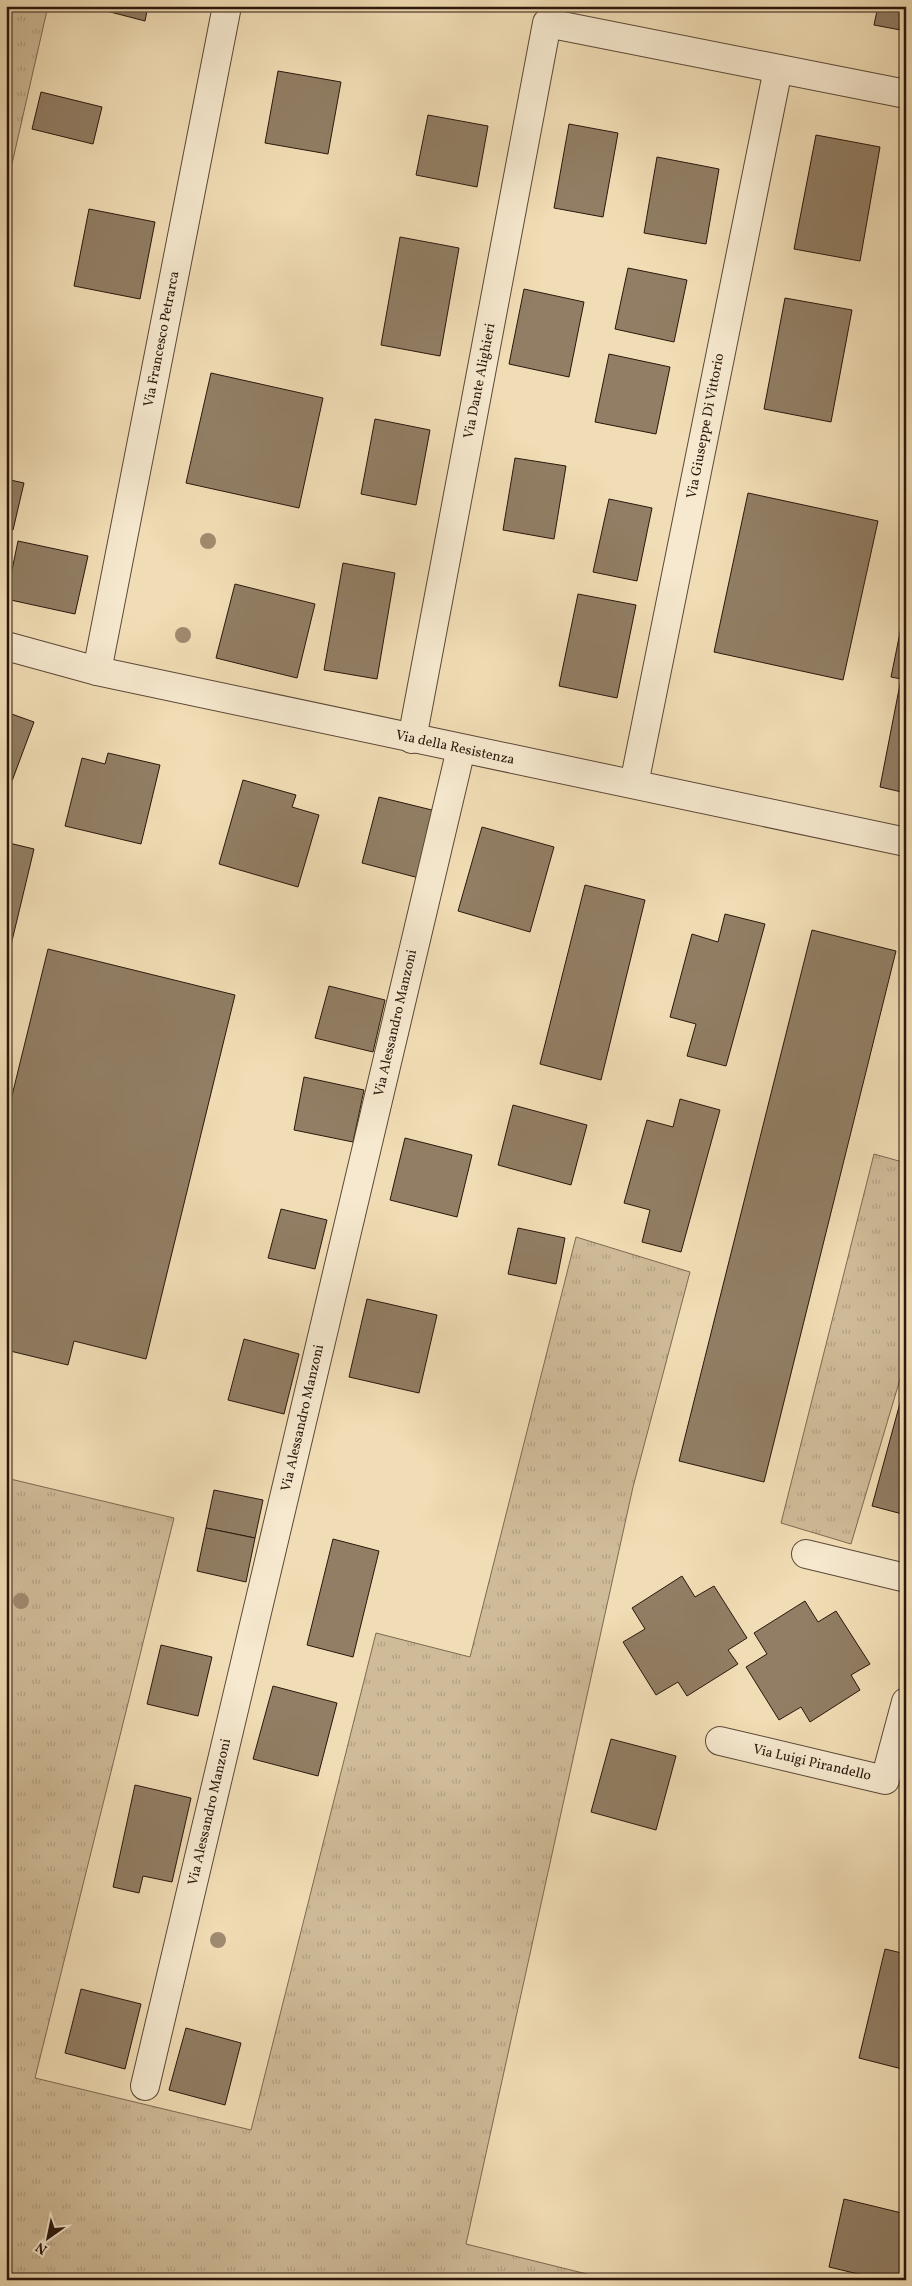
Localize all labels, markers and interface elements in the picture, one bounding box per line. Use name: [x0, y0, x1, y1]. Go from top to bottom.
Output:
street label: Via Francesco Petrarca: [139, 269, 185, 409]
street label: Via Dante Alighieri: [459, 322, 501, 440]
street label: Via Giuseppe Di Vittorio: [683, 352, 729, 500]
street label: Via della Resistenza: [394, 726, 516, 770]
street label: Via Alessandro Manzoni: [370, 948, 422, 1098]
street label: Via Alessandro Manzoni: [277, 1343, 329, 1493]
street label: Via Alessandro Manzoni: [184, 1737, 236, 1887]
street label: Via Luigi Pirandello: [751, 1740, 873, 1786]
north arrow: [22, 2214, 72, 2264]
text: N: [32, 2237, 51, 2258]

